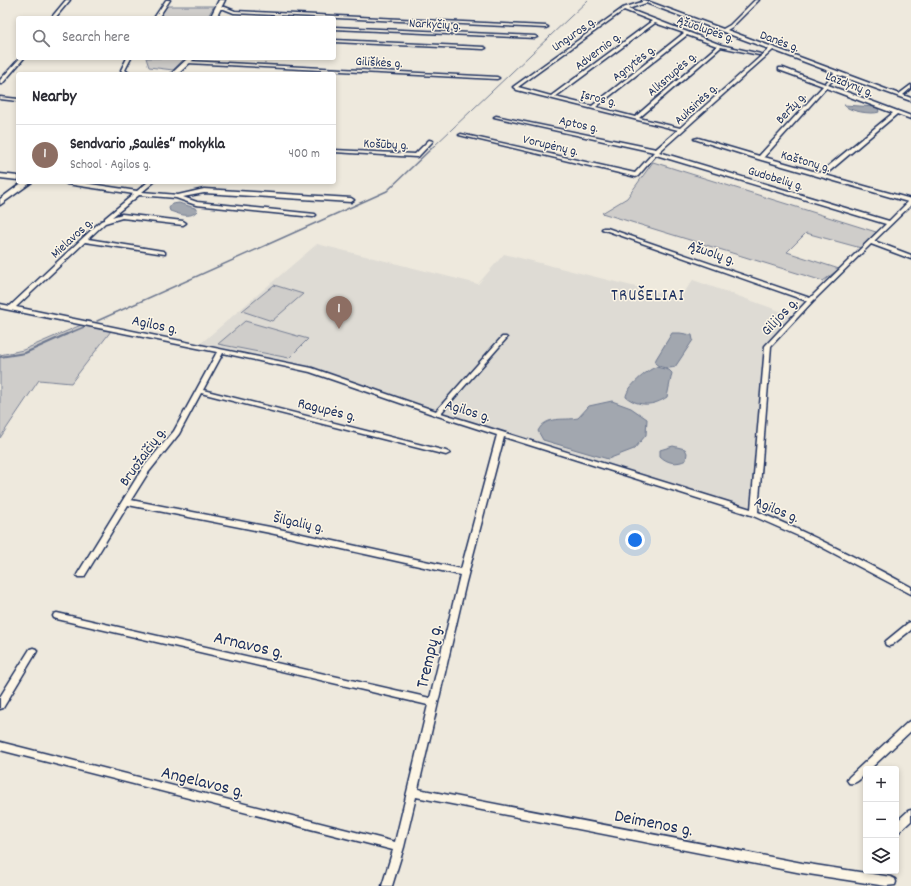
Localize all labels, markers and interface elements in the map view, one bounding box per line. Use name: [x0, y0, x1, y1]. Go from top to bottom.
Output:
street label: Ąžuolupės g.: [674, 12, 736, 49]
street label: Unguros g.: [548, 13, 601, 57]
street label: Narkyčių g.: [408, 15, 461, 36]
search box: [16, 16, 336, 60]
street label: Danės g.: [757, 26, 802, 58]
icon: search: [30, 27, 52, 49]
text: Search here: [62, 27, 130, 49]
street label: Advernio g.: [571, 28, 626, 76]
street label: Agnytės g.: [609, 41, 660, 87]
street label: Alksnupės g.: [644, 48, 702, 102]
street label: Giliškės g.: [355, 53, 403, 74]
street label: Lazdynų g.: [822, 67, 876, 103]
street label: Auksinės g.: [671, 80, 723, 130]
text: Nearby: [32, 86, 76, 110]
street label: Įsros g.: [578, 86, 618, 113]
street label: Beržų g.: [772, 88, 812, 129]
street label: Aptos g.: [557, 112, 600, 139]
street label: Vorupėnų g.: [521, 131, 580, 162]
text: Sendvario „Saulės“ mokykla: [70, 134, 225, 156]
street label: Košūbų g.: [363, 135, 409, 156]
text: 1: [44, 145, 46, 164]
text: 400 m: [289, 145, 320, 164]
street label: Kaštonų g.: [778, 146, 832, 179]
text: School · Agilos g.: [70, 156, 151, 175]
street label: Gudobelių g.: [745, 162, 805, 197]
street label: Mielavos g.: [47, 214, 98, 264]
street label: Ąžuolų g.: [685, 236, 738, 272]
district label: TRUŠELIAI: [611, 285, 685, 309]
street label: Gilijos g.: [757, 293, 804, 342]
pin: 1: [326, 296, 352, 329]
street label: Agilos g.: [130, 310, 180, 342]
street label: Ragupės g.: [295, 393, 358, 429]
street label: Agilos g.: [442, 395, 493, 429]
street label: Bruožaičių g.: [115, 423, 173, 491]
street label: Agilos g.: [751, 492, 802, 530]
street label: Šilgalių g.: [271, 508, 326, 540]
your location: [625, 530, 645, 550]
street label: Trempų g.: [411, 622, 450, 691]
street label: Arnavos g.: [211, 626, 286, 667]
street label: Angelavos g.: [158, 761, 247, 806]
map controls: [863, 766, 899, 874]
button: +: [863, 766, 899, 802]
button: −: [863, 802, 899, 838]
street label: Deimenos g.: [612, 805, 695, 844]
button: layers: [863, 838, 899, 874]

